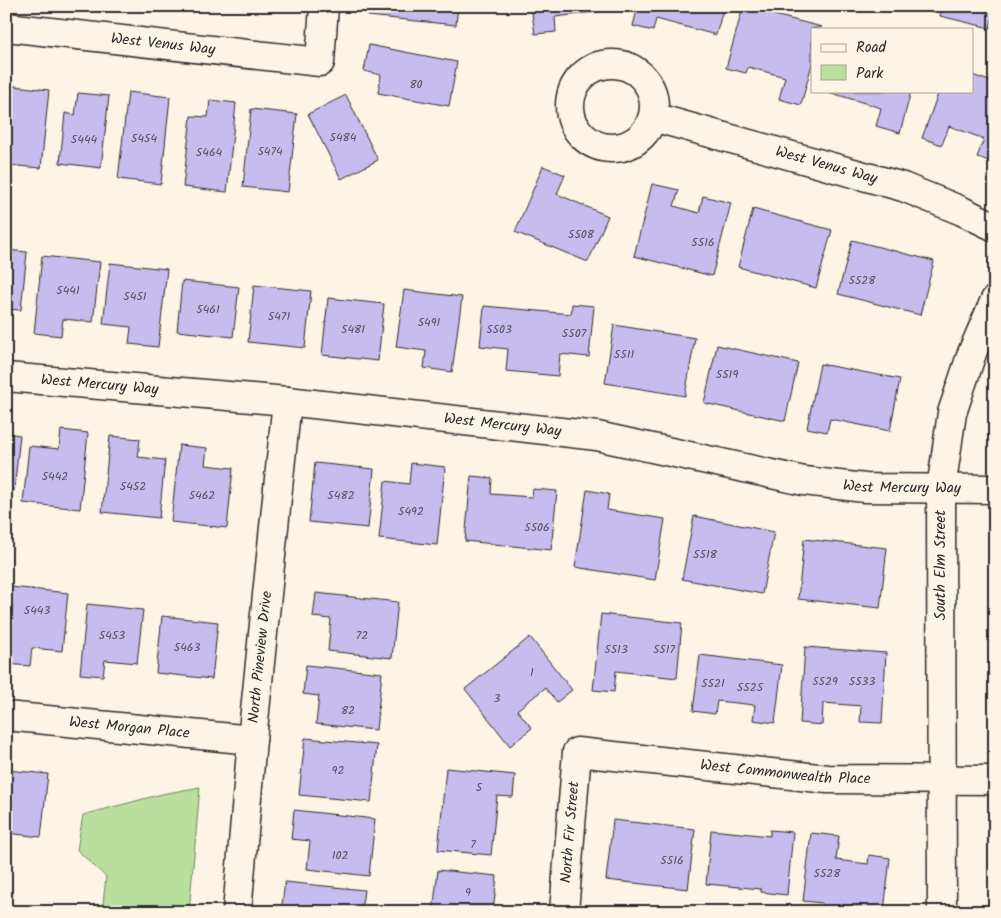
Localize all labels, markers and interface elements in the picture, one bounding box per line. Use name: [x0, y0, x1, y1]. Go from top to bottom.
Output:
street label: West Venus Way: [110, 27, 217, 62]
legend: [811, 28, 974, 92]
text: Road: [856, 36, 887, 60]
text: Park: [856, 62, 884, 86]
house number: 80: [409, 75, 423, 94]
house number: 5484: [330, 128, 357, 147]
house number: 5454: [131, 129, 157, 148]
house number: 5444: [71, 130, 98, 149]
street label: West Venus Way: [773, 140, 881, 191]
house number: 5474: [257, 142, 283, 161]
house number: 5464: [196, 143, 223, 162]
house number: 5508: [568, 225, 595, 244]
house number: 5516: [691, 233, 715, 252]
house number: 5528: [848, 271, 876, 290]
house number: 5441: [56, 281, 80, 300]
house number: 5451: [123, 287, 147, 306]
house number: 5461: [196, 300, 220, 319]
house number: 5471: [268, 307, 290, 326]
house number: 5491: [418, 313, 441, 332]
house number: 5481: [341, 320, 365, 339]
house number: 5503: [486, 320, 512, 339]
house number: 5507: [562, 324, 587, 343]
house number: 5511: [614, 345, 634, 364]
house number: 5519: [716, 365, 738, 384]
street label: West Mercury Way: [40, 368, 160, 402]
street label: West Mercury Way: [443, 407, 564, 444]
house number: 5442: [42, 467, 68, 486]
street label: West Mercury Way: [842, 474, 962, 501]
house number: 5452: [120, 477, 146, 496]
house number: 5462: [189, 486, 215, 505]
house number: 5482: [327, 486, 355, 505]
house number: 5492: [398, 502, 424, 521]
street label: South Elm Street: [929, 510, 953, 620]
house number: 5506: [524, 518, 550, 537]
house number: 5518: [693, 545, 718, 564]
street label: North Pineview Drive: [242, 590, 279, 724]
house number: 5443: [24, 601, 50, 620]
house number: 5453: [99, 626, 125, 645]
house number: 72: [356, 626, 368, 645]
house number: 5463: [174, 638, 200, 657]
house number: 5513: [604, 640, 628, 659]
house number: 5517: [653, 640, 676, 659]
house number: 1: [530, 663, 534, 682]
house number: 5529: [812, 672, 838, 691]
house number: 5533: [849, 672, 875, 691]
house number: 5521: [701, 674, 725, 693]
house number: 5525: [737, 678, 765, 697]
house number: 3: [494, 689, 501, 708]
house number: 82: [341, 701, 355, 720]
street label: West Morgan Place: [68, 710, 191, 746]
street label: West Commonwealth Place: [699, 753, 871, 791]
house number: 92: [332, 761, 344, 780]
house number: 5: [476, 778, 484, 797]
street label: North Fir Street: [554, 780, 587, 884]
house number: 7: [470, 835, 476, 854]
house number: 102: [332, 846, 348, 865]
house number: 5516: [660, 851, 684, 870]
house number: 5528: [813, 864, 841, 883]
house number: 9: [465, 883, 471, 902]

